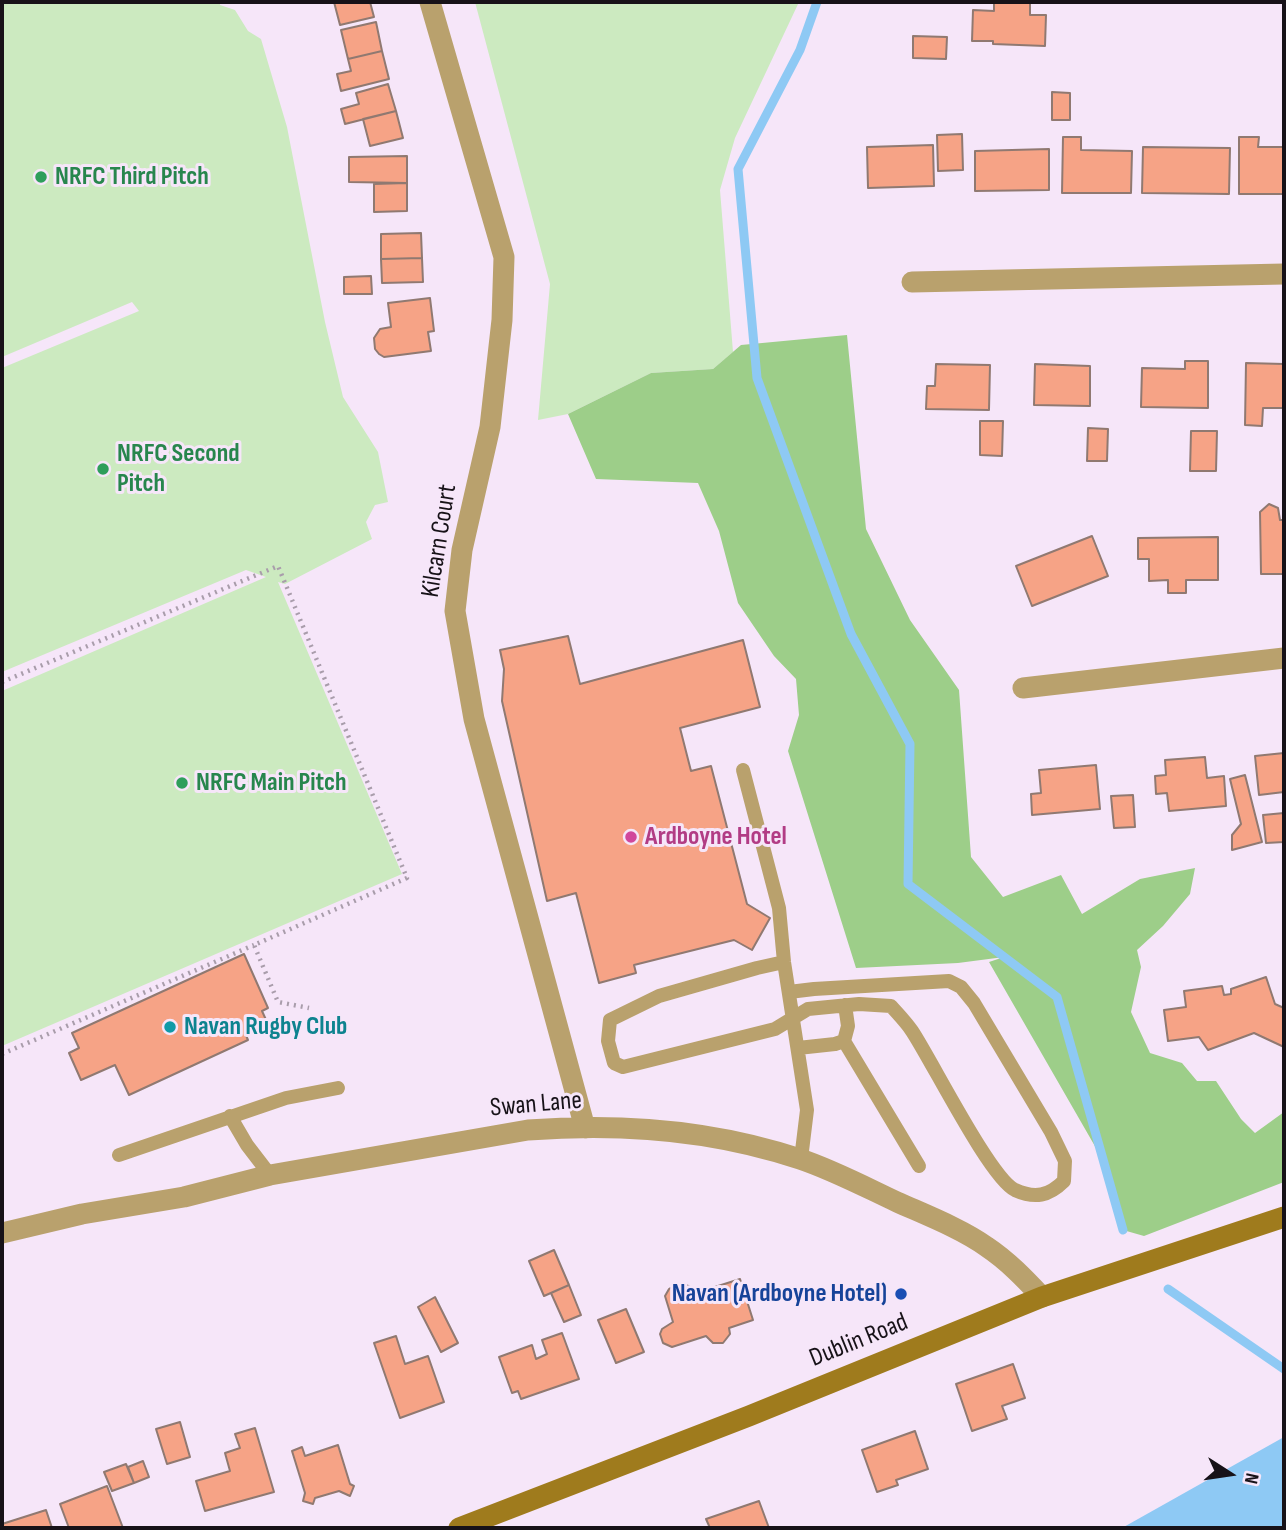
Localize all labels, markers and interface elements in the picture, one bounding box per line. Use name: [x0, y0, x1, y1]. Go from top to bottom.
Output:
place label: NRFC Third Pitch: [55, 161, 209, 193]
marker: NRFC Third Pitch: [33, 169, 49, 185]
place label: NRFC Second Pitch: [117, 438, 240, 500]
marker: NRFC Second Pitch: [95, 461, 111, 477]
street label: Kilcarn Court: [416, 482, 464, 600]
place label: NRFC Main Pitch: [196, 767, 347, 799]
marker: NRFC Main Pitch: [174, 775, 190, 791]
place label: Ardboyne Hotel: [645, 821, 787, 853]
marker: Ardboyne Hotel: [623, 829, 639, 845]
place label: Navan Rugby Club: [184, 1011, 347, 1043]
marker: Navan Rugby Club: [162, 1019, 178, 1035]
street label: Swan Lane: [489, 1085, 583, 1125]
place label: Navan (Ardboyne Hotel): [672, 1278, 887, 1310]
marker: Navan (Ardboyne Hotel): [893, 1286, 909, 1302]
street label: Dublin Road: [805, 1307, 913, 1375]
north arrow: [1195, 1439, 1265, 1509]
text: N: [1239, 1471, 1263, 1486]

